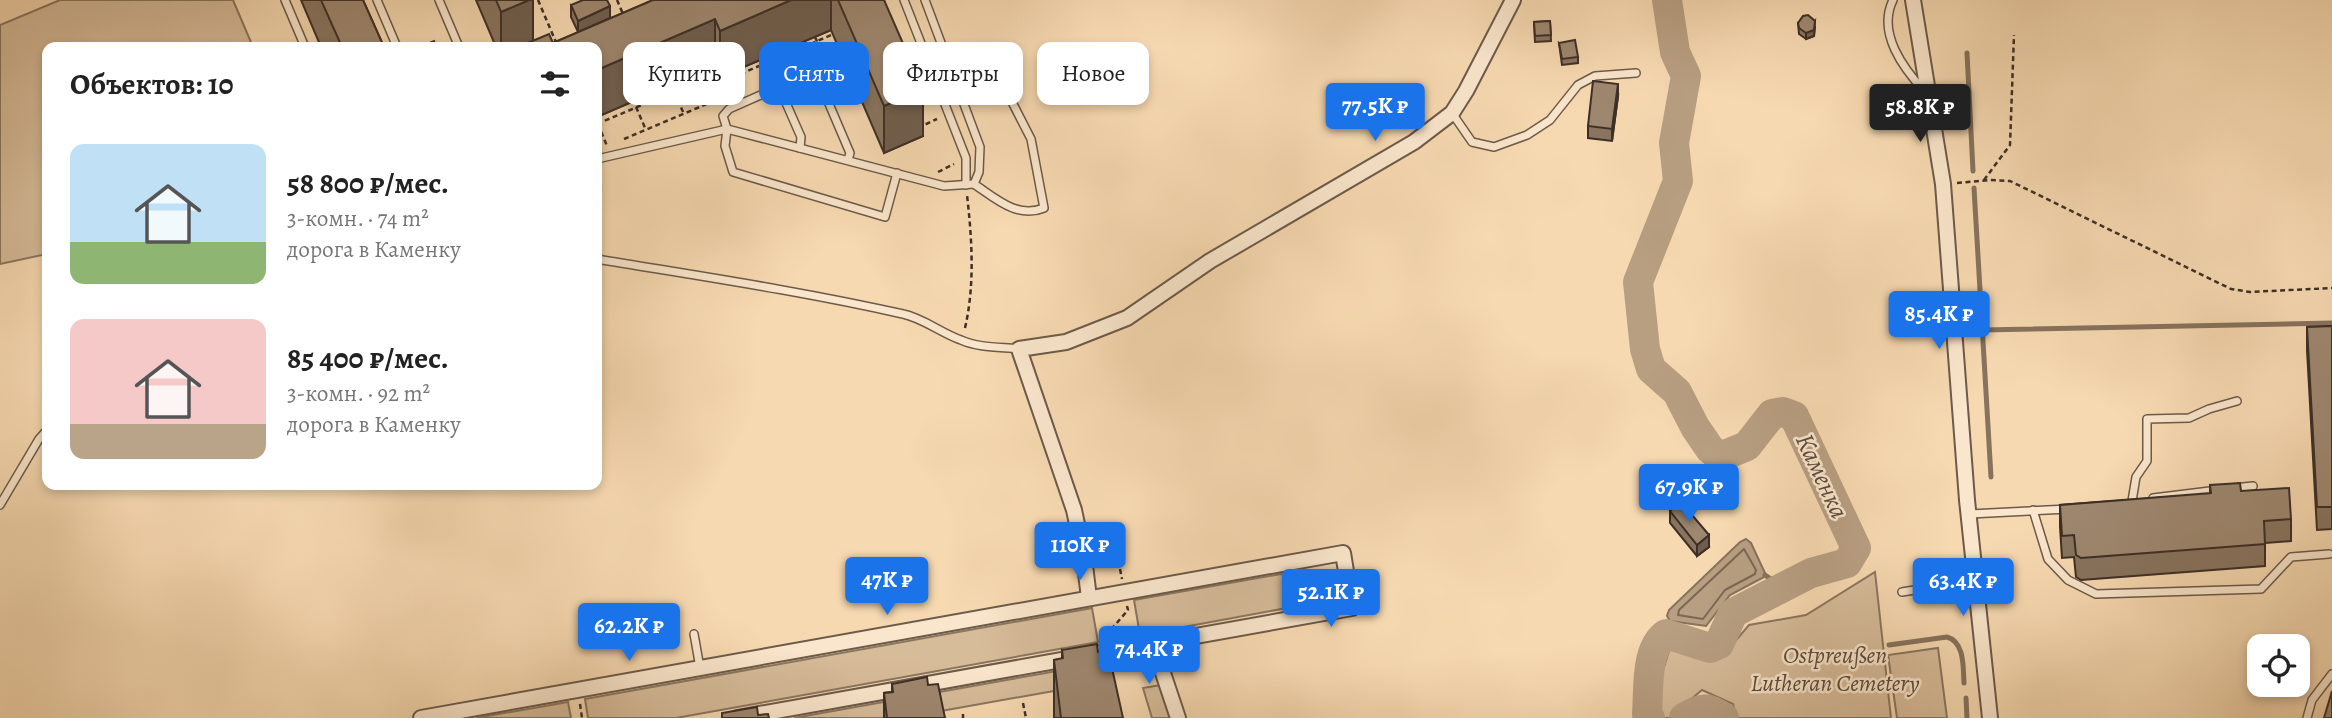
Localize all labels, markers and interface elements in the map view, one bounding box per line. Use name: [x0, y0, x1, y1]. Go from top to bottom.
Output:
chip: Купить: [623, 42, 745, 105]
chip: Снять: [759, 42, 869, 105]
chip: Фильтры: [883, 42, 1023, 105]
chip: Новое: [1037, 42, 1149, 105]
text: Объектов: 10: [70, 64, 233, 104]
icon: filters: [536, 65, 574, 103]
pin: 77.5K ₽: [1310, 83, 1440, 143]
pin: 58.8K ₽: [1855, 85, 1985, 144]
text: 77.5K ₽: [1342, 90, 1408, 121]
text: 58.8K ₽: [1885, 91, 1955, 122]
text: 58 800 ₽/мес.: [287, 163, 449, 203]
icon: home: [126, 172, 210, 256]
text: 3-комн. · 74 m²: [287, 203, 429, 234]
text: дорога в Каменку: [287, 234, 461, 265]
pin: 85.4K ₽: [1874, 292, 2004, 351]
text: 85.4K ₽: [1905, 298, 1973, 329]
text: 85 400 ₽/мес.: [287, 338, 449, 378]
icon: home: [126, 347, 210, 431]
text: 3-комн. · 92 m²: [287, 378, 430, 409]
text: дорога в Каменку: [287, 409, 461, 440]
water label: Каменка: [1787, 428, 1857, 524]
pin: 67.9K ₽: [1624, 464, 1754, 524]
text: 67.9K ₽: [1655, 471, 1723, 502]
pin: 110K ₽: [1023, 522, 1137, 582]
text: 110K ₽: [1051, 529, 1109, 560]
pin: 47K ₽: [838, 558, 936, 617]
pin: 63.4K ₽: [1898, 558, 2028, 618]
text: 47K ₽: [861, 564, 913, 595]
text: 63.4K ₽: [1929, 565, 1997, 596]
pin: 52.1K ₽: [1266, 570, 1396, 629]
text: 52.1K ₽: [1298, 576, 1364, 607]
pin: 62.2K ₽: [564, 604, 694, 663]
text: 62.2K ₽: [594, 610, 664, 641]
pin: 74.4K ₽: [1084, 626, 1214, 686]
text: 74.4K ₽: [1115, 633, 1183, 664]
map controls: [2247, 634, 2310, 697]
button: locate: [2247, 634, 2310, 697]
park label: Ostpreußen Lutheran Cemetery: [1751, 639, 1920, 699]

